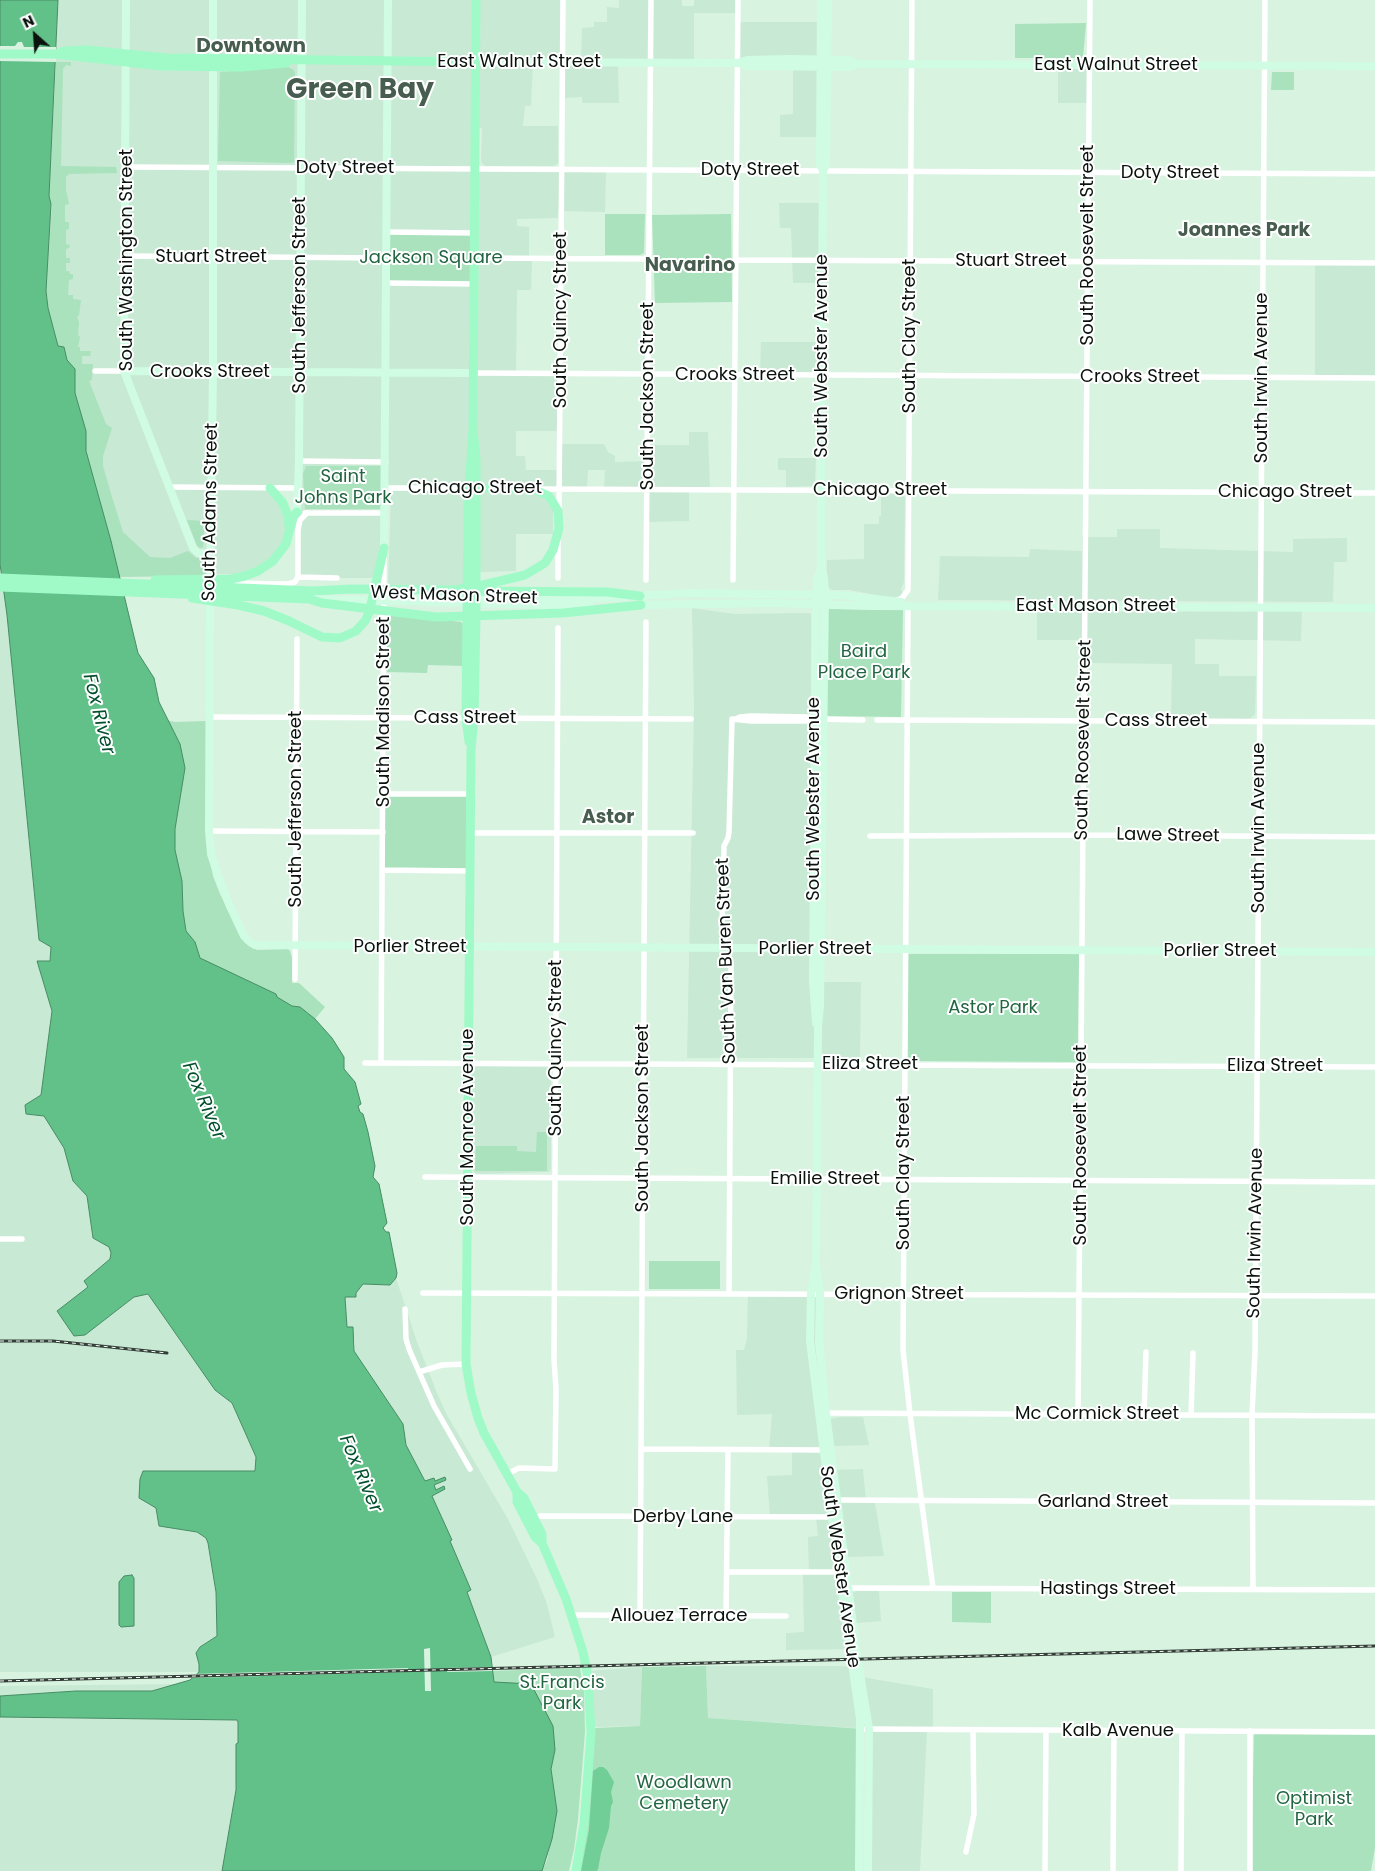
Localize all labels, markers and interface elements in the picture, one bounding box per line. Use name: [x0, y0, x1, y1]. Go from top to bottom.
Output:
north arrow: [10, 10, 60, 60]
text: N: [19, 10, 38, 33]
district label: Downtown: [196, 35, 306, 59]
street label: East Walnut Street: [437, 51, 601, 73]
street label: East Walnut Street: [1034, 54, 1198, 76]
district label: Green Bay: [286, 74, 434, 108]
street label: South Roosevelt Street: [1077, 145, 1099, 345]
street label: South Washington Street: [116, 149, 138, 371]
street label: Doty Street: [296, 157, 394, 179]
street label: Doty Street: [701, 159, 799, 181]
street label: Doty Street: [1121, 162, 1219, 184]
street label: South Jefferson Street: [289, 197, 311, 393]
district label: Joannes Park: [1178, 220, 1310, 242]
street label: South Quincy Street: [550, 232, 572, 408]
street label: Stuart Street: [155, 246, 267, 268]
park label: Jackson Square: [359, 247, 503, 269]
street label: Stuart Street: [955, 250, 1067, 272]
street label: South Webster Avenue: [811, 254, 833, 458]
district label: Navarino: [645, 255, 735, 277]
street label: South Clay Street: [899, 259, 921, 413]
street label: South Irwin Avenue: [1251, 293, 1273, 463]
street label: South Jackson Street: [637, 302, 659, 490]
street label: Crooks Street: [150, 361, 270, 383]
street label: Crooks Street: [675, 364, 795, 386]
street label: Crooks Street: [1080, 366, 1200, 388]
street label: South Adams Street: [199, 423, 223, 601]
park label: Saint Johns Park: [295, 466, 391, 508]
street label: Chicago Street: [408, 477, 542, 499]
street label: Chicago Street: [813, 479, 947, 501]
street label: Chicago Street: [1218, 481, 1352, 503]
street label: West Mason Street: [370, 582, 538, 610]
street label: East Mason Street: [1016, 595, 1176, 617]
street label: South Madison Street: [373, 617, 395, 807]
street label: South Roosevelt Street: [1071, 639, 1097, 841]
park label: Baird Place Park: [818, 641, 910, 684]
water label: Fox River: [77, 671, 119, 757]
street label: South Webster Avenue: [803, 697, 825, 901]
street label: Cass Street: [414, 707, 516, 729]
street label: Cass Street: [1105, 710, 1207, 732]
street label: South Jefferson Street: [285, 711, 307, 907]
street label: South Irwin Avenue: [1248, 743, 1270, 913]
district label: Astor: [582, 807, 634, 829]
street label: Lawe Street: [1116, 824, 1220, 848]
street label: South Van Buren Street: [713, 857, 741, 1065]
street label: Porlier Street: [354, 936, 466, 958]
street label: Porlier Street: [759, 938, 871, 960]
street label: Porlier Street: [1164, 940, 1276, 962]
street label: South Quincy Street: [545, 960, 567, 1136]
park label: Astor Park: [948, 997, 1038, 1019]
street label: South Jackson Street: [632, 1024, 654, 1212]
street label: South Monroe Avenue: [457, 1029, 479, 1225]
street label: South Roosevelt Street: [1070, 1045, 1092, 1245]
street label: Eliza Street: [822, 1053, 918, 1075]
street label: Eliza Street: [1227, 1055, 1323, 1077]
water label: Fox River: [176, 1059, 230, 1143]
street label: South Clay Street: [893, 1096, 915, 1250]
street label: South Irwin Avenue: [1244, 1147, 1268, 1319]
street label: Emilie Street: [770, 1168, 880, 1190]
street label: Grignon Street: [834, 1283, 964, 1305]
street label: Mc Cormick Street: [1015, 1403, 1179, 1425]
water label: Fox River: [333, 1432, 387, 1516]
street label: South Webster Avenue: [814, 1465, 864, 1669]
street label: Garland Street: [1038, 1491, 1168, 1513]
street label: Derby Lane: [633, 1506, 733, 1528]
street label: Hastings Street: [1040, 1578, 1176, 1600]
street label: Allouez Terrace: [611, 1605, 747, 1627]
park label: St.Francis Park: [519, 1672, 605, 1715]
street label: Kalb Avenue: [1062, 1720, 1174, 1742]
park label: Woodlawn Cemetery: [636, 1772, 732, 1815]
park label: Optimist Park: [1276, 1788, 1352, 1830]

